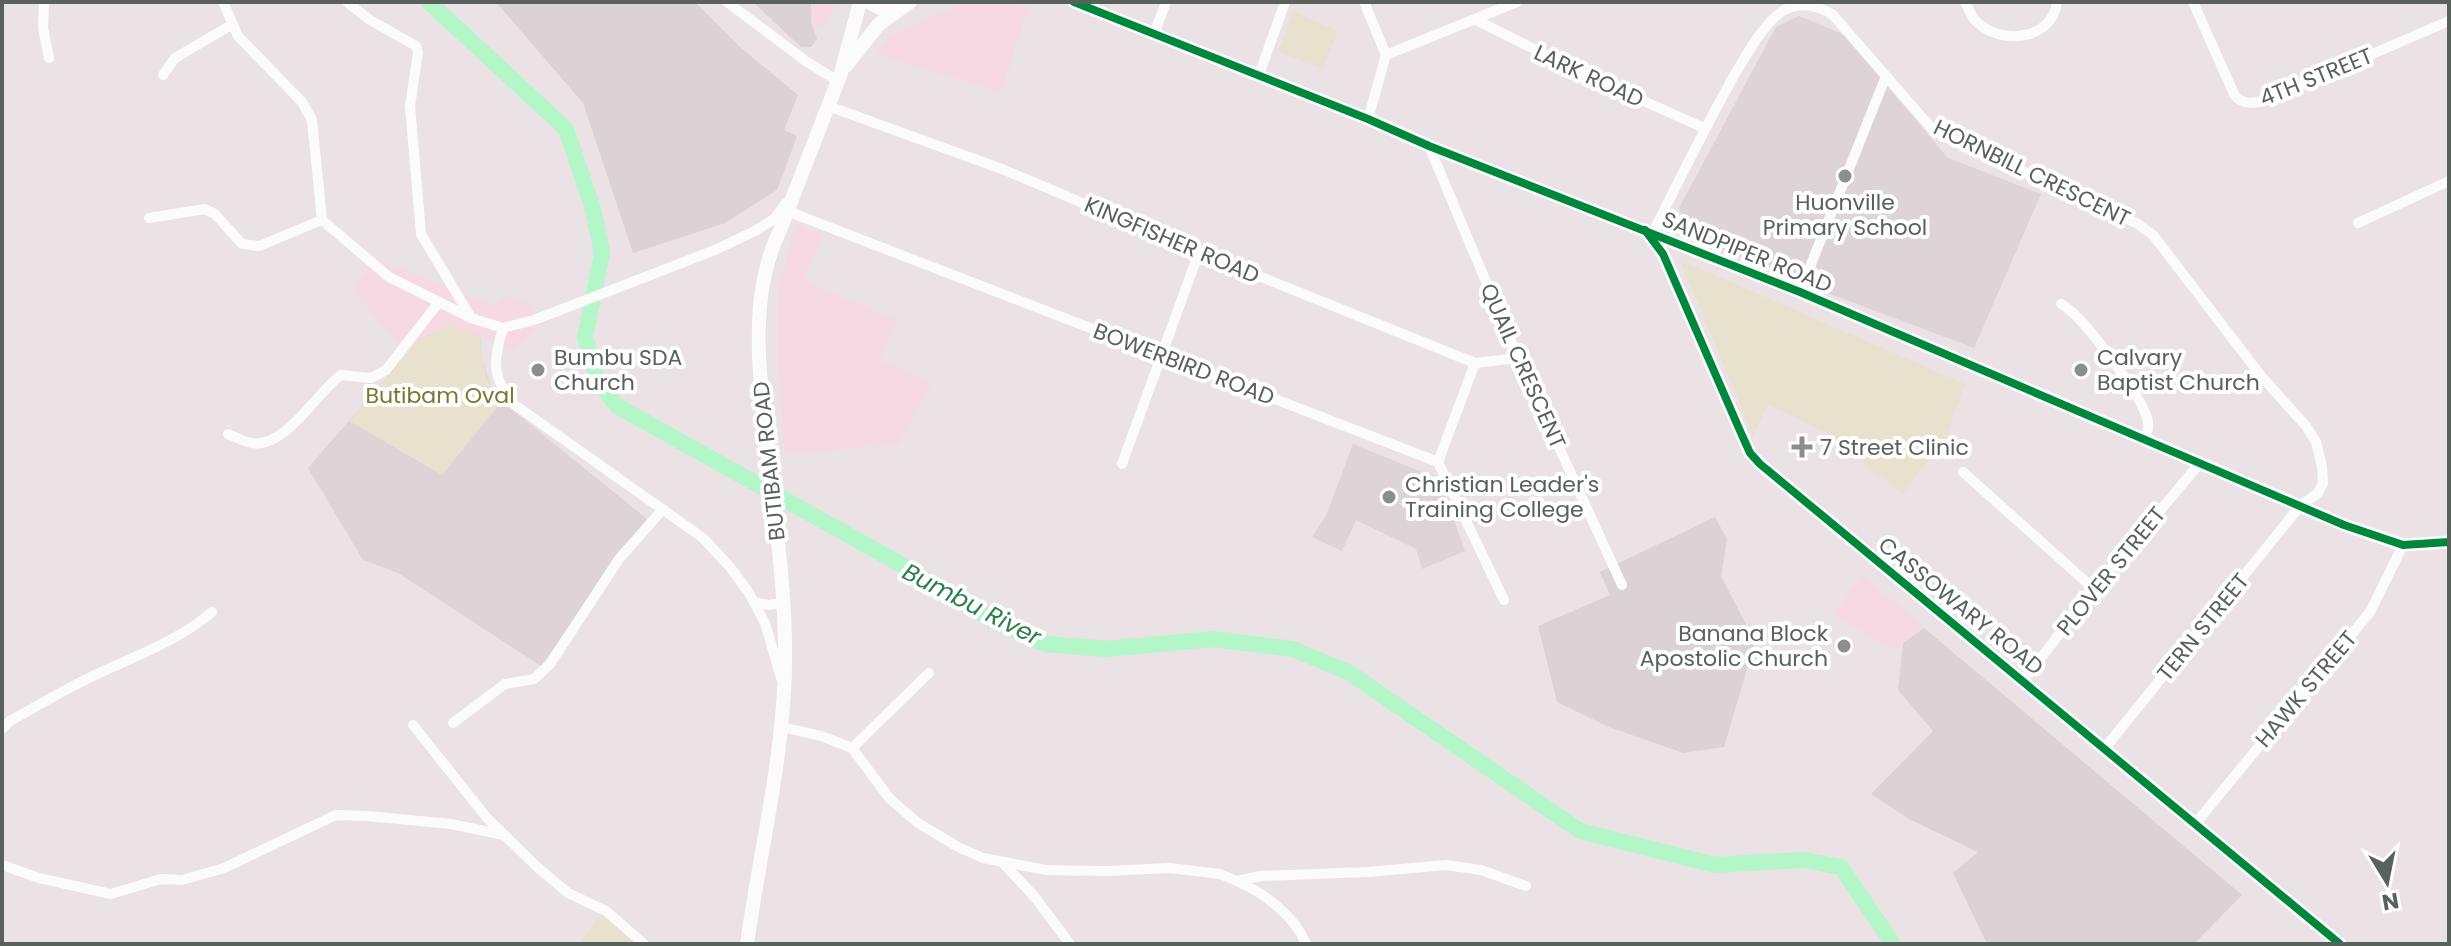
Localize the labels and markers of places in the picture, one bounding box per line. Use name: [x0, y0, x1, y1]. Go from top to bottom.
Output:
marker: Huonville Primary School: [1836, 167, 1854, 185]
place label: Huonville Primary School: [1763, 187, 1927, 243]
place label: Bumbu SDA Church: [554, 342, 683, 398]
place label: Calvary Baptist Church: [2097, 342, 2260, 398]
marker: Bumbu SDA Church: [529, 361, 547, 379]
marker: Calvary Baptist Church: [2072, 361, 2090, 379]
place label: 7 Street Clinic: [1820, 432, 1969, 463]
marker: 7 Street Clinic: [1791, 436, 1813, 458]
place label: Christian Leader's Training College: [1405, 469, 1599, 525]
marker: Christian Leader's Training College: [1380, 488, 1398, 506]
place label: Banana Block Apostolic Church: [1640, 618, 1829, 674]
marker: Banana Block Apostolic Church: [1835, 637, 1853, 655]

